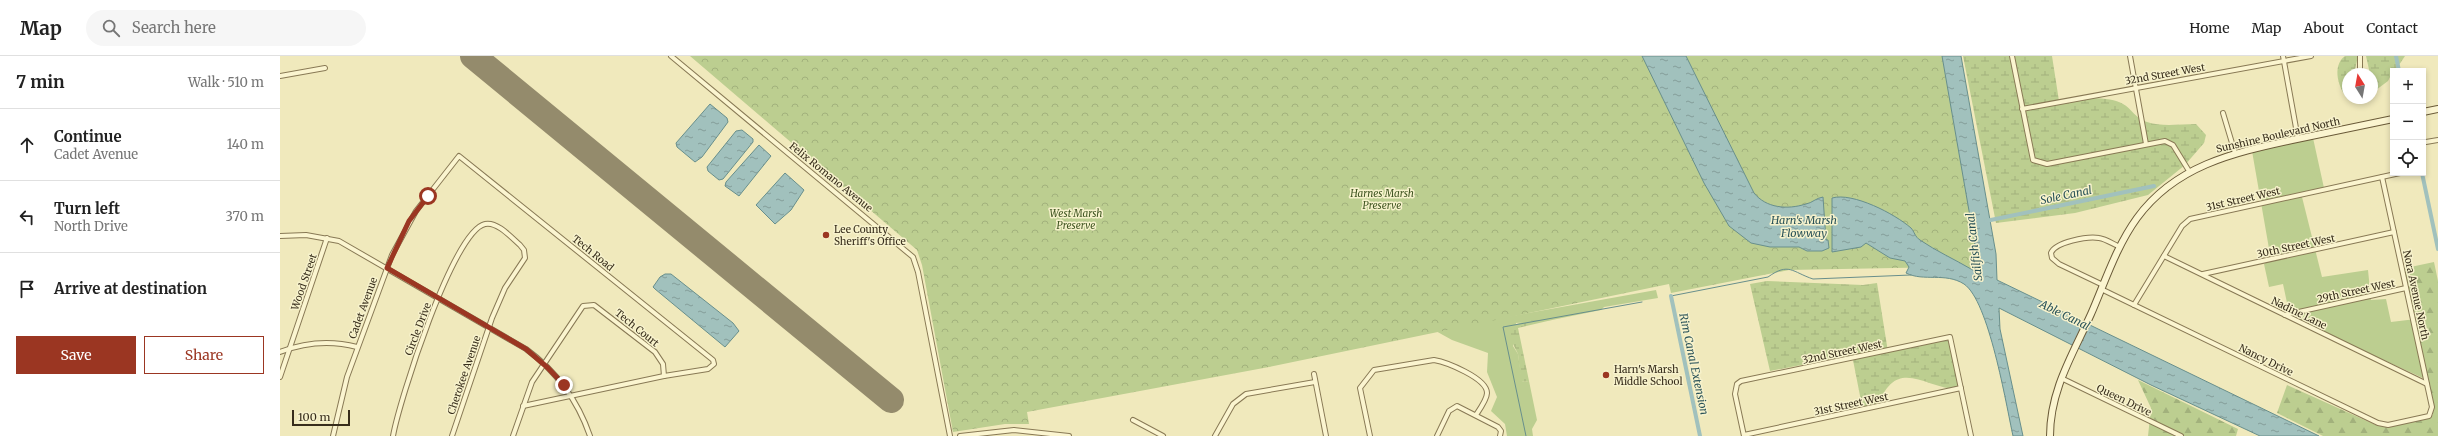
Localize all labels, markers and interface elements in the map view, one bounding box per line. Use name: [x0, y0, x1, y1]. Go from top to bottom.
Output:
search box: [86, 10, 366, 46]
text: Map: [20, 16, 62, 40]
icon: search: [100, 17, 122, 39]
text: Search here: [132, 18, 216, 37]
text: Home: [2189, 19, 2230, 37]
text: Map: [2252, 19, 2281, 37]
text: About: [2303, 19, 2344, 37]
text: Contact: [2366, 19, 2418, 37]
street label: 32nd Street West: [2124, 61, 2206, 87]
north arrow: [2342, 68, 2378, 104]
map controls: [2390, 68, 2426, 176]
button: +: [2390, 68, 2426, 104]
text: 7 min: [16, 71, 65, 93]
text: Walk · 510 m: [188, 74, 264, 91]
button: −: [2390, 104, 2426, 140]
street label: Sunshine Boulevard North: [2215, 114, 2342, 156]
text: Continue: [54, 127, 122, 146]
icon: ahead: [16, 134, 38, 156]
text: 140 m: [227, 136, 264, 153]
street label: Felix Romano Avenue: [787, 139, 875, 215]
button: locate: [2390, 140, 2426, 176]
text: Cadet Avenue: [54, 146, 138, 163]
water label: Sole Canal: [2039, 183, 2093, 207]
street label: 31st Street West: [2205, 184, 2281, 214]
route start: [419, 187, 437, 205]
park label: Harnes Marsh Preserve: [1349, 187, 1414, 212]
text: Turn left: [54, 199, 120, 218]
icon: left: [16, 206, 38, 228]
park label: West Marsh Preserve: [1050, 207, 1102, 232]
text: 370 m: [226, 208, 264, 225]
water label: Sailfish Canal: [1963, 212, 1985, 282]
water label: Harn's Marsh Flowway: [1770, 213, 1837, 240]
text: North Drive: [54, 218, 128, 235]
place label: Lee County Sheriff's Office: [834, 223, 906, 248]
marker: Lee County Sheriff's Office: [821, 230, 831, 240]
street label: 30th Street West: [2256, 231, 2336, 261]
street label: Tech Road: [569, 232, 617, 274]
street label: Nora Avenue North: [2400, 249, 2432, 341]
street label: Wood Street: [288, 252, 320, 313]
street label: Cadet Avenue: [346, 275, 380, 341]
street label: 29th Street West: [2316, 276, 2396, 306]
icon: arrive: [16, 278, 38, 300]
text: Arrive at destination: [54, 279, 207, 298]
street label: Nadine Lane: [2269, 294, 2329, 332]
water label: Able Canal: [2037, 296, 2092, 333]
street label: Circle Drive: [402, 301, 434, 357]
street label: Tech Court: [612, 306, 662, 350]
water label: Rim Canal Extension: [1676, 312, 1712, 416]
street label: Cherokee Avenue: [444, 334, 484, 416]
button: Save: [16, 336, 136, 374]
button: Share: [144, 336, 264, 374]
street label: 32nd Street West: [1801, 337, 1883, 367]
street label: Nancy Drive: [2237, 341, 2295, 379]
place label: Harn's Marsh Middle School: [1614, 363, 1683, 388]
marker: Harn's Marsh Middle School: [1601, 370, 1611, 380]
route end: [555, 376, 573, 394]
street label: Queen Drive: [2095, 381, 2153, 419]
street label: 31st Street West: [1813, 390, 1889, 418]
scale bar: [292, 408, 350, 427]
text: 100 m: [298, 410, 330, 424]

